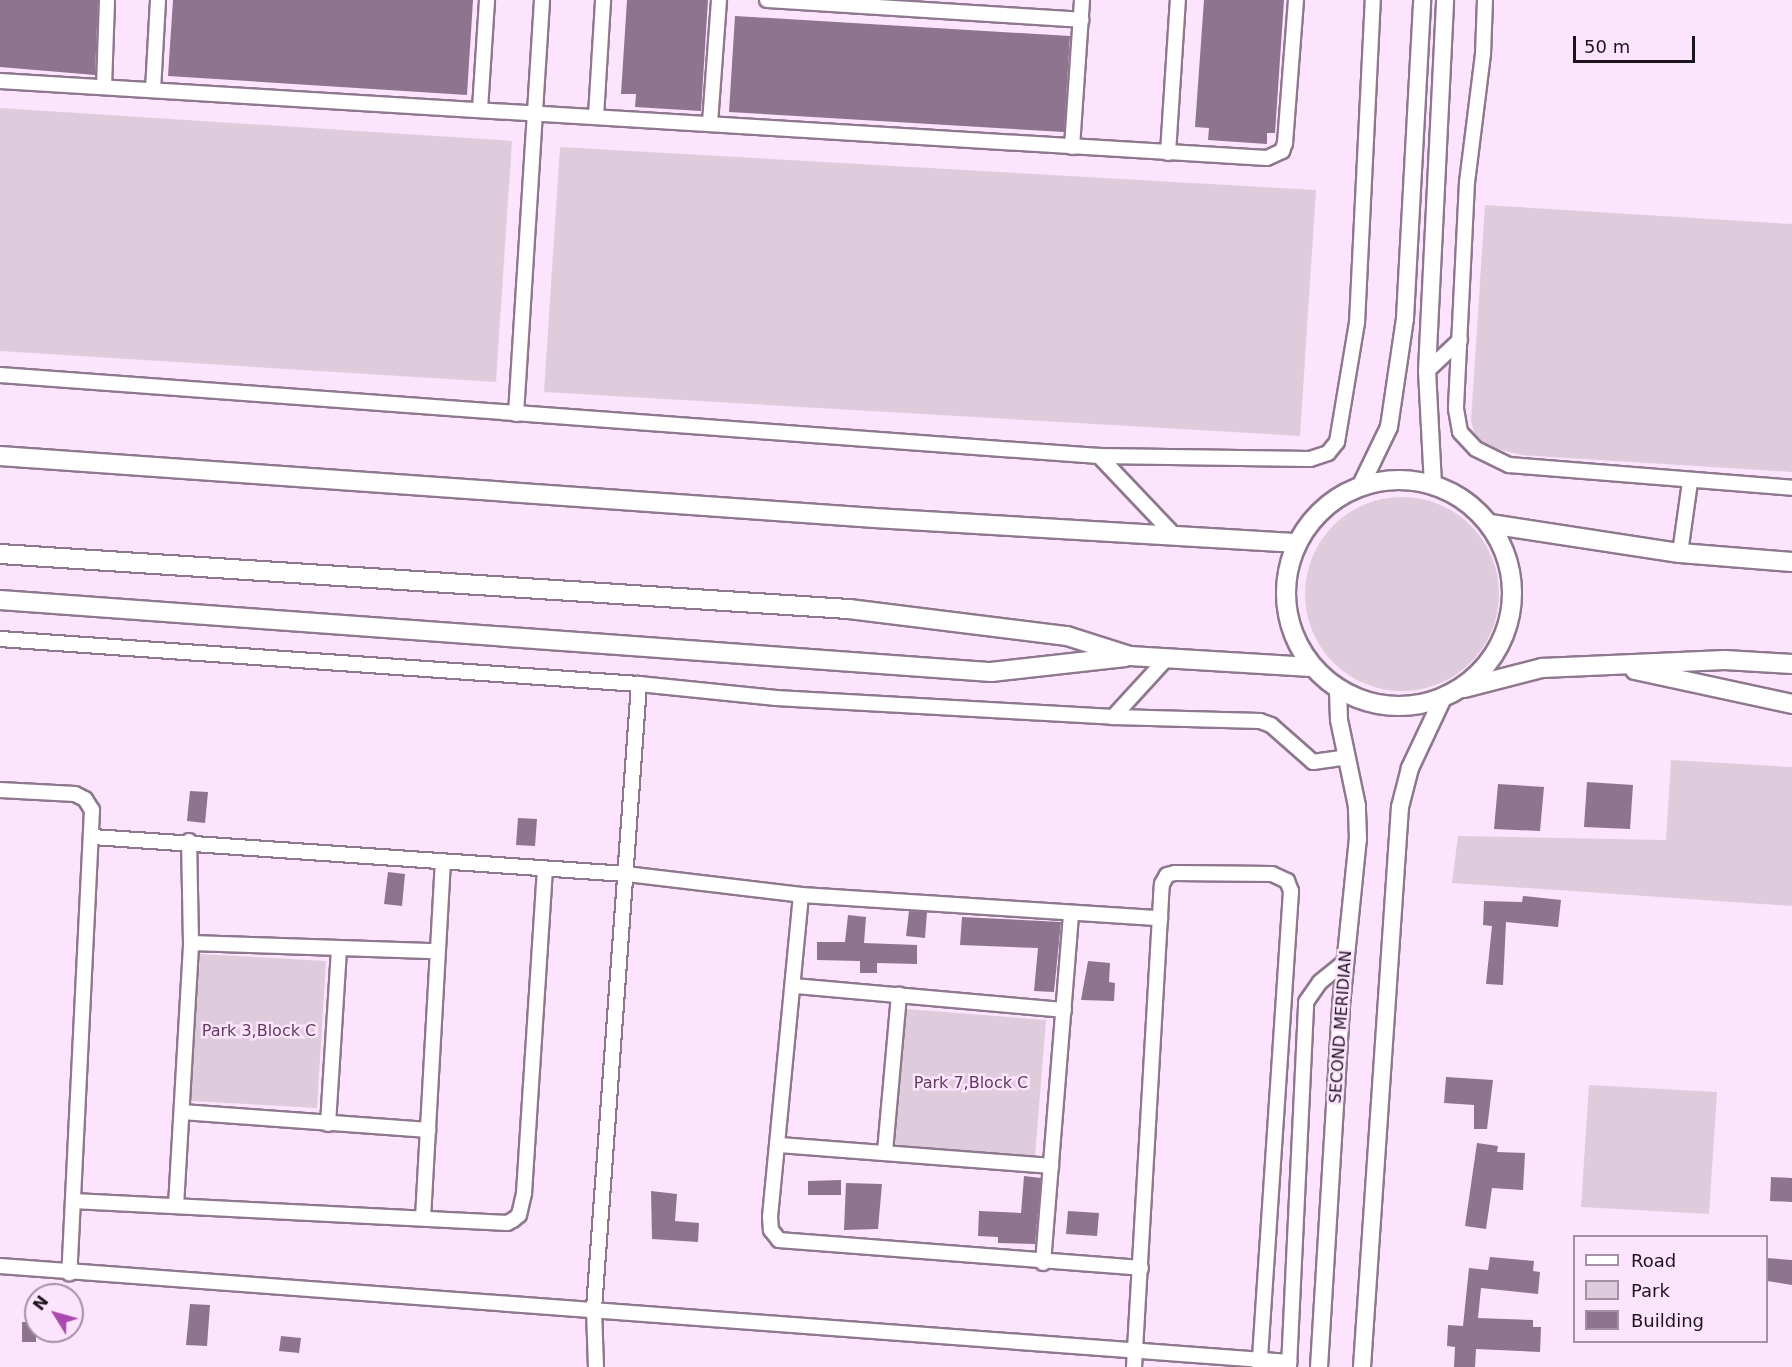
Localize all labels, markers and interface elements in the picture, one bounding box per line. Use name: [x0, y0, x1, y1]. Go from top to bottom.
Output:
scale bar: [1576, 24, 1698, 62]
text: 50 m: [1584, 36, 1630, 57]
street label: SECOND MERIDIAN: [1326, 950, 1356, 1104]
park label: Park 3,Block C: [202, 1021, 316, 1041]
park label: Park 7,Block C: [914, 1073, 1028, 1093]
legend: [1573, 1235, 1768, 1343]
text: Road: [1631, 1250, 1676, 1271]
text: Park: [1631, 1280, 1670, 1301]
north arrow: [24, 1283, 84, 1343]
text: N: [29, 1292, 52, 1314]
text: Building: [1631, 1310, 1704, 1331]

